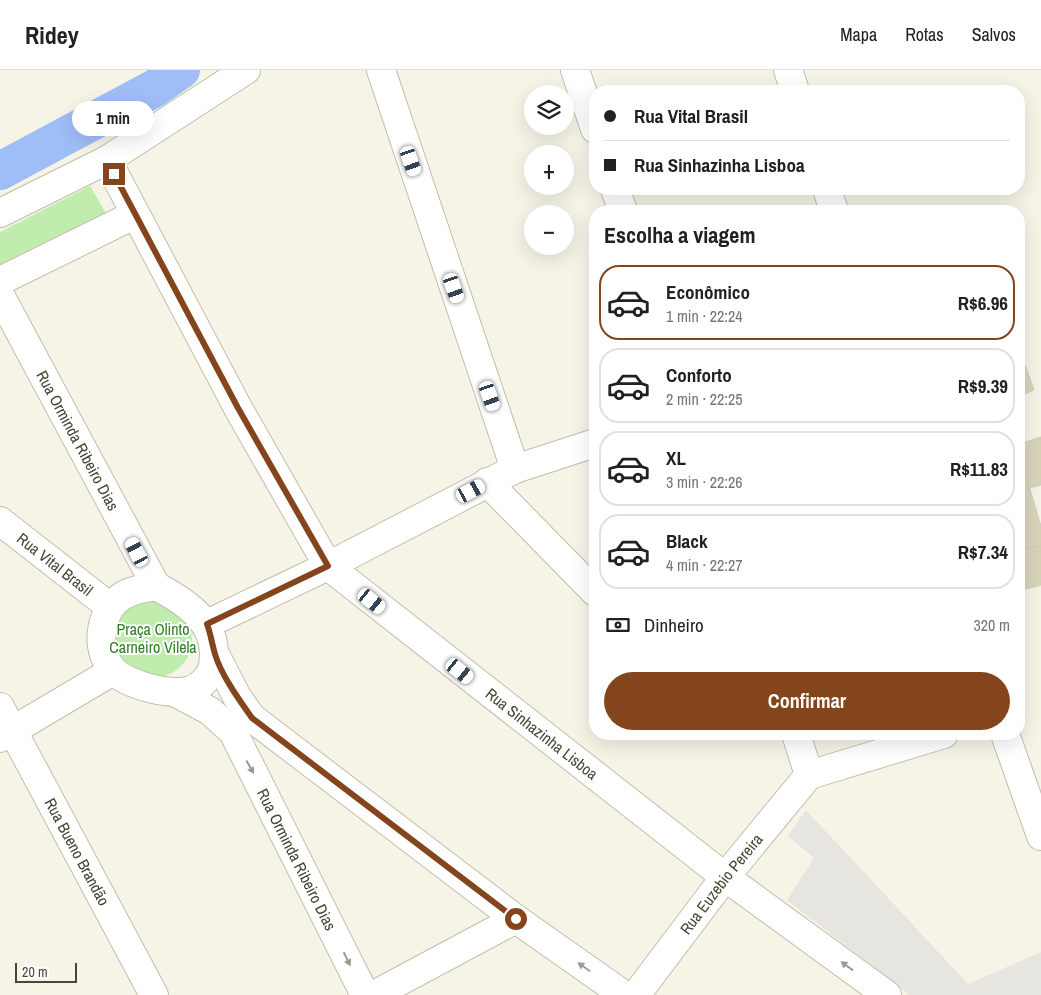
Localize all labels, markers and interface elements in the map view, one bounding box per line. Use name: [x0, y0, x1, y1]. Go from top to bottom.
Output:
text: Ridey: [25, 19, 79, 51]
text: Mapa: [840, 22, 877, 47]
text: Rotas: [905, 22, 944, 47]
text: Salvos: [972, 22, 1016, 47]
map controls: [524, 85, 574, 255]
button: layers: [524, 85, 574, 135]
callout: 1 min: [73, 102, 155, 136]
text: Rua Vital Brasil: [634, 103, 748, 129]
text: 1 min: [96, 107, 130, 129]
car: [399, 144, 422, 178]
button: +: [524, 145, 574, 195]
text: Rua Sinhazinha Lisboa: [634, 152, 805, 178]
route end: [103, 163, 125, 185]
button: −: [524, 205, 574, 255]
text: Escolha a viagem: [604, 220, 755, 250]
car: [442, 271, 465, 305]
text: Econômico: [666, 279, 750, 305]
icon: car: [606, 280, 651, 325]
text: R$6.96: [958, 290, 1008, 316]
text: 1 min · 22:24: [666, 305, 743, 327]
text: Conforto: [666, 362, 732, 388]
icon: car: [606, 363, 651, 408]
street label: Rua Orminda Ribeiro Dias: [31, 366, 125, 514]
text: R$9.39: [958, 373, 1008, 399]
car: [478, 379, 501, 413]
text: 2 min · 22:25: [666, 388, 743, 410]
text: XL: [666, 445, 686, 471]
icon: car: [606, 446, 651, 491]
text: R$11.83: [950, 456, 1008, 482]
text: 3 min · 22:26: [666, 471, 743, 493]
car: [454, 477, 487, 505]
street label: Rua Vital Brasil: [13, 527, 98, 601]
text: Black: [666, 528, 708, 554]
icon: car: [606, 529, 651, 574]
car: [123, 535, 150, 569]
text: R$7.34: [958, 539, 1008, 565]
text: 4 min · 22:27: [666, 554, 743, 576]
car: [355, 586, 388, 616]
icon: cash: [604, 611, 632, 639]
text: Dinheiro: [644, 612, 704, 638]
text: 320 m: [974, 614, 1010, 636]
park label: Praça Olinto Carneiro Vilela: [109, 618, 197, 658]
car: [443, 656, 476, 686]
button: Confirmar: [604, 672, 1010, 730]
street label: Rua Sinhazinha Lisboa: [481, 683, 603, 785]
one-way arrow: [246, 761, 255, 774]
street label: Rua Orminda Ribeiro Dias: [252, 785, 342, 934]
street label: Rua Bueno Brandão: [40, 794, 115, 909]
street label: Rua Euzebio Pereira: [675, 828, 768, 939]
route start: [505, 908, 527, 930]
one-way arrow: [343, 952, 351, 966]
scale bar: [15, 960, 78, 983]
one-way arrow: [840, 961, 854, 971]
one-way arrow: [577, 962, 591, 972]
text: 20 m: [22, 963, 48, 981]

